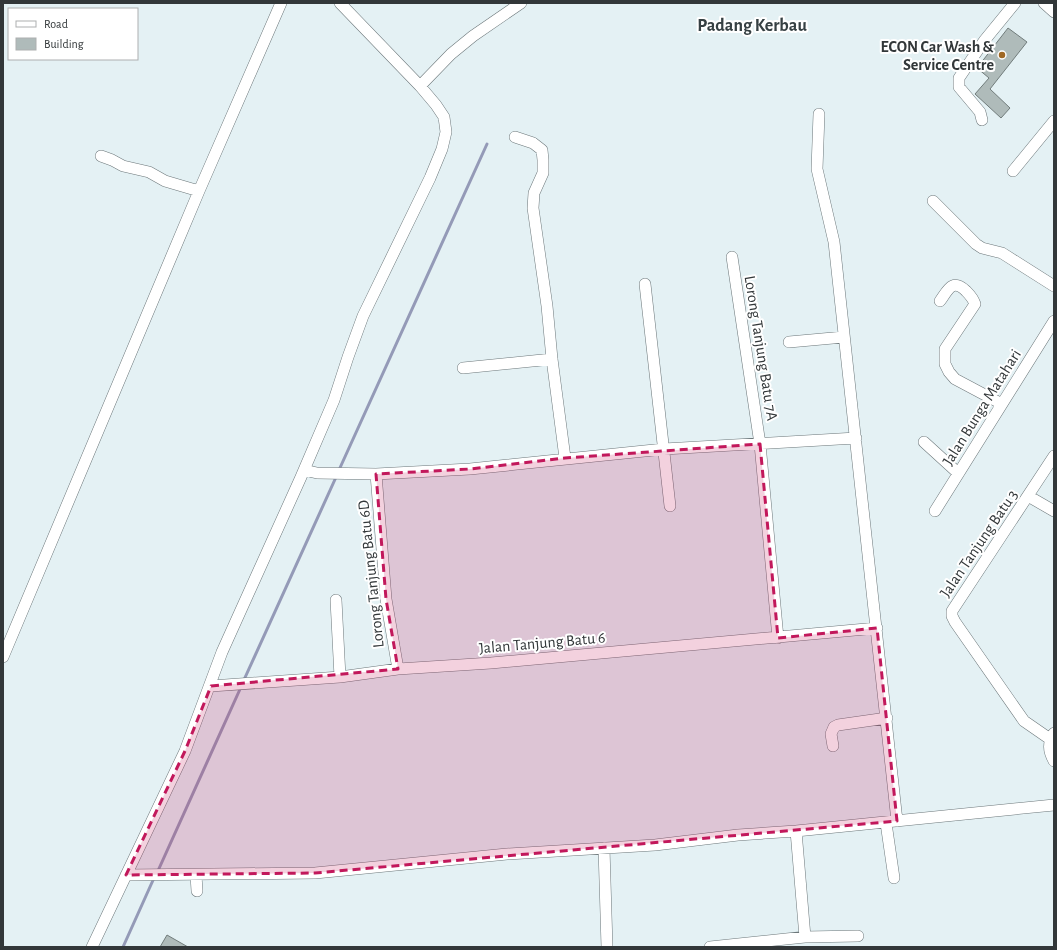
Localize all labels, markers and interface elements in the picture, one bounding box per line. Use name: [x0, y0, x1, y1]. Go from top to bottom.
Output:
legend: [8, 8, 138, 60]
district label: Padang Kerbau: [697, 17, 807, 35]
text: Road: [44, 18, 68, 30]
text: Building: [44, 38, 84, 50]
place label: ECON Car Wash & Service Centre: [880, 39, 995, 73]
marker: ECON Car Wash & Service Centre: [997, 50, 1007, 60]
street label: Lorong Tanjung Batu 7A: [741, 274, 780, 422]
street label: Jalan Bunga Matahari: [940, 347, 1024, 468]
street label: Jalan Tanjung Batu 3: [937, 487, 1021, 601]
street label: Lorong Tanjung Batu 6D: [355, 499, 388, 649]
street label: Jalan Tanjung Batu 6: [478, 630, 606, 657]

